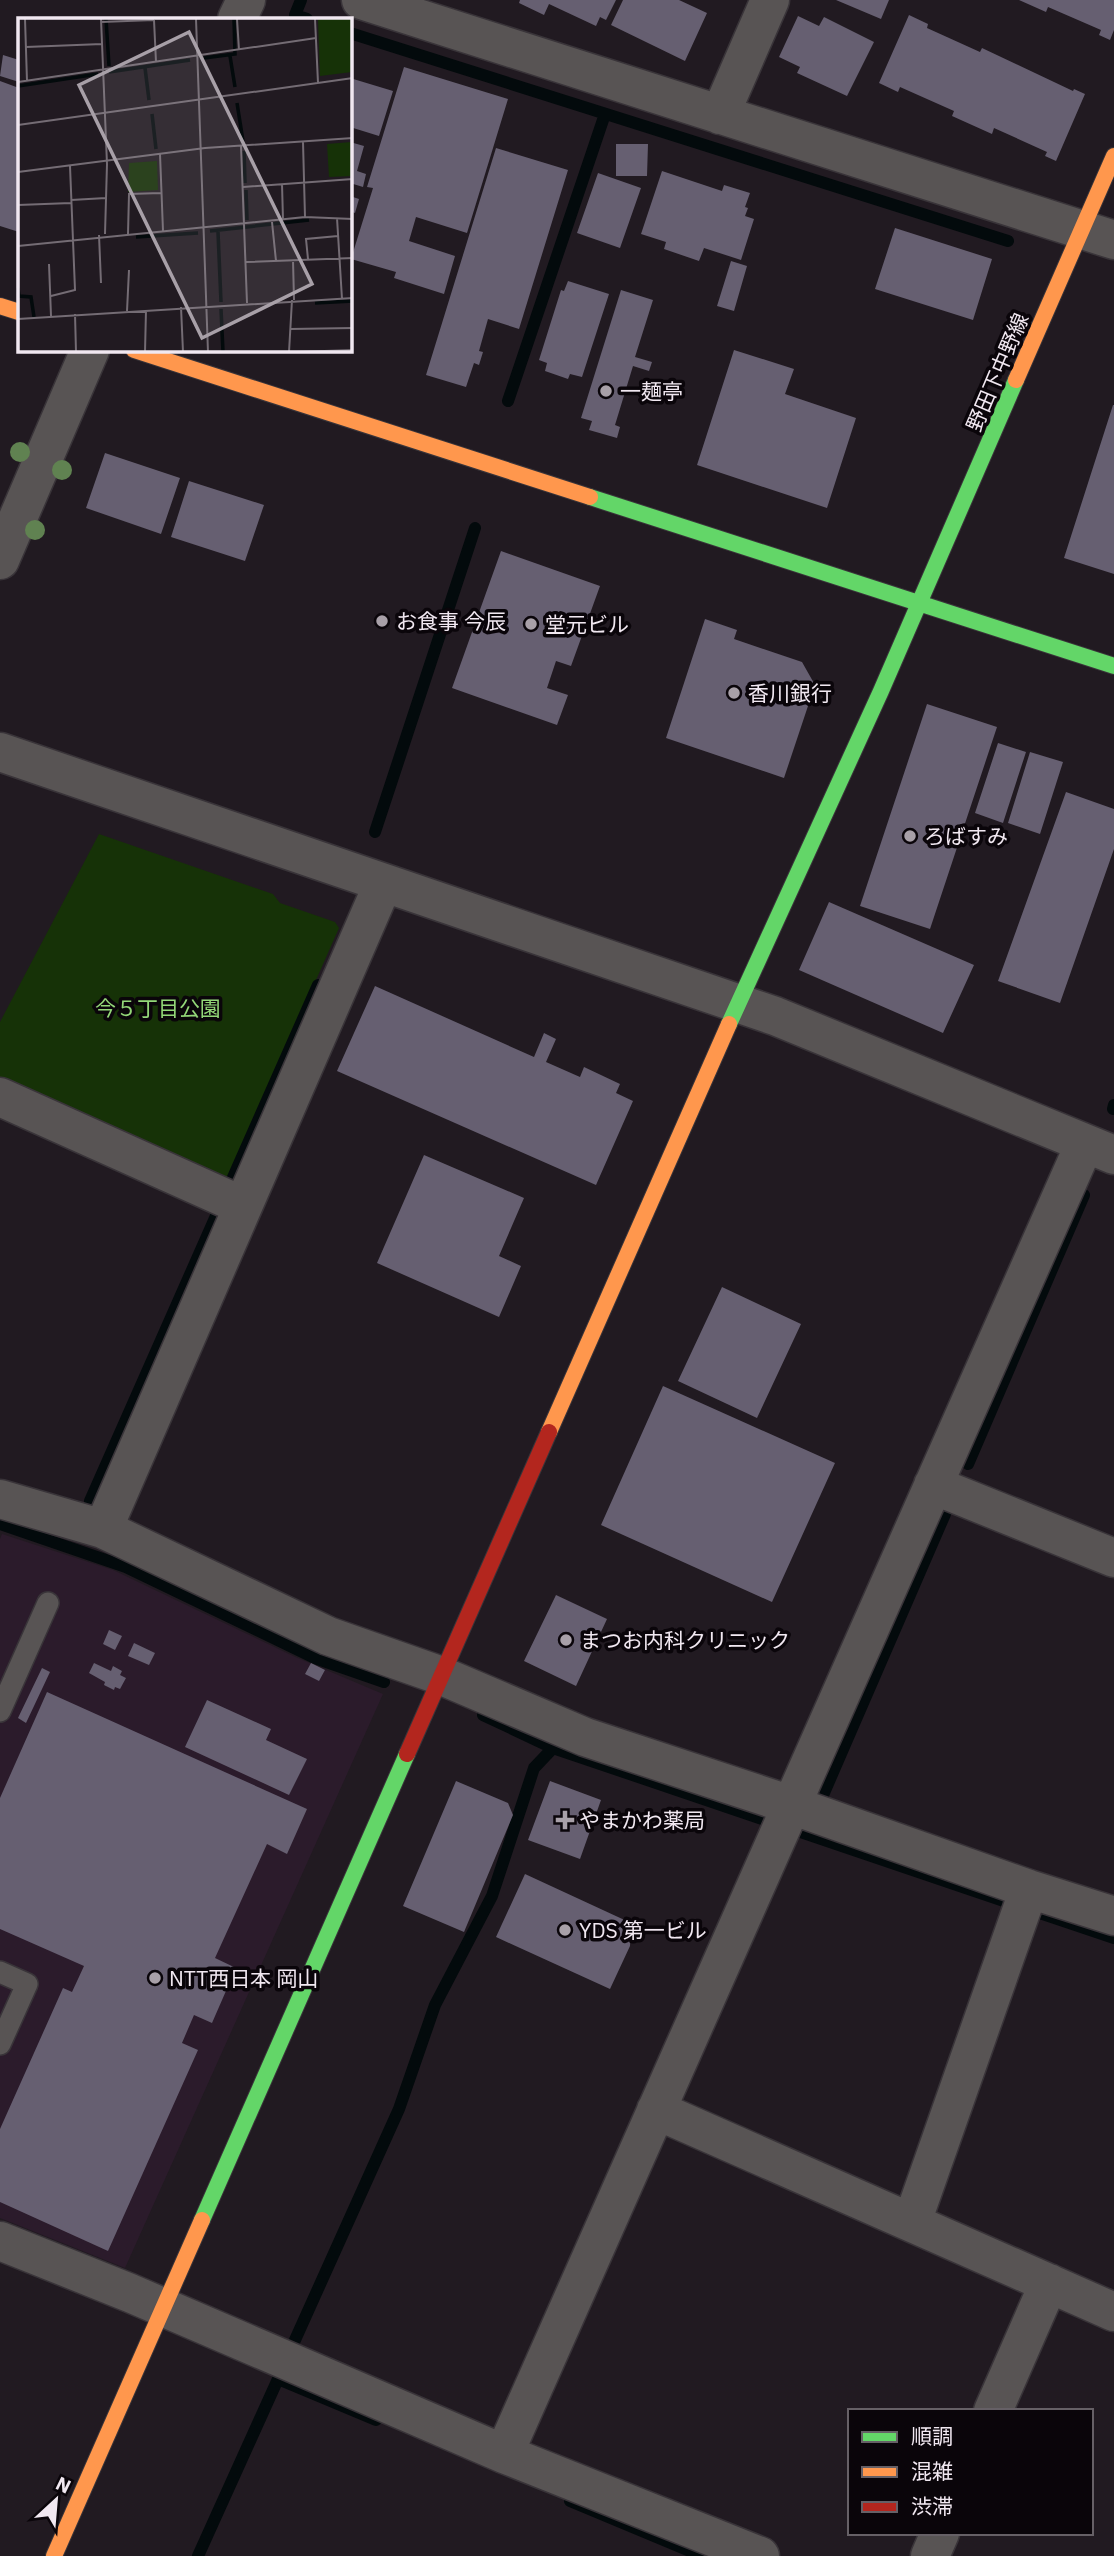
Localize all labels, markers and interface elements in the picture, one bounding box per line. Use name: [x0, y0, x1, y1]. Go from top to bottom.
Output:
inset map: [18, 18, 352, 352]
street label: 野田下中野線: [959, 309, 1035, 435]
place label: 一麺亭: [620, 377, 683, 405]
marker: 一麺亭: [598, 383, 614, 399]
place label: お食事 今辰: [396, 607, 506, 635]
place label: 堂元ビル: [545, 610, 629, 638]
marker: お食事 今辰: [374, 613, 390, 629]
marker: 堂元ビル: [523, 616, 539, 632]
place label: 香川銀行: [748, 679, 832, 707]
marker: 香川銀行: [726, 685, 742, 701]
place label: ろばすみ: [924, 822, 1008, 850]
marker: ろばすみ: [902, 828, 918, 844]
park label: 今５丁目公園: [95, 994, 221, 1022]
place label: まつお内科クリニック: [580, 1626, 790, 1654]
marker: まつお内科クリニック: [558, 1632, 574, 1648]
place label: やまかわ薬局: [579, 1806, 705, 1834]
marker: やまかわ薬局: [557, 1812, 573, 1828]
place label: YDS 第一ビル: [579, 1916, 707, 1944]
marker: YDS 第一ビル: [557, 1922, 573, 1938]
place label: NTT西日本 岡山: [169, 1964, 318, 1992]
marker: NTT西日本 岡山: [147, 1970, 163, 1986]
legend: [848, 2409, 1093, 2535]
text: 順調: [911, 2422, 953, 2450]
text: 混雑: [911, 2457, 953, 2485]
north arrow: [21, 2465, 91, 2535]
text: N: [52, 2471, 75, 2499]
text: 渋滞: [911, 2492, 953, 2520]

